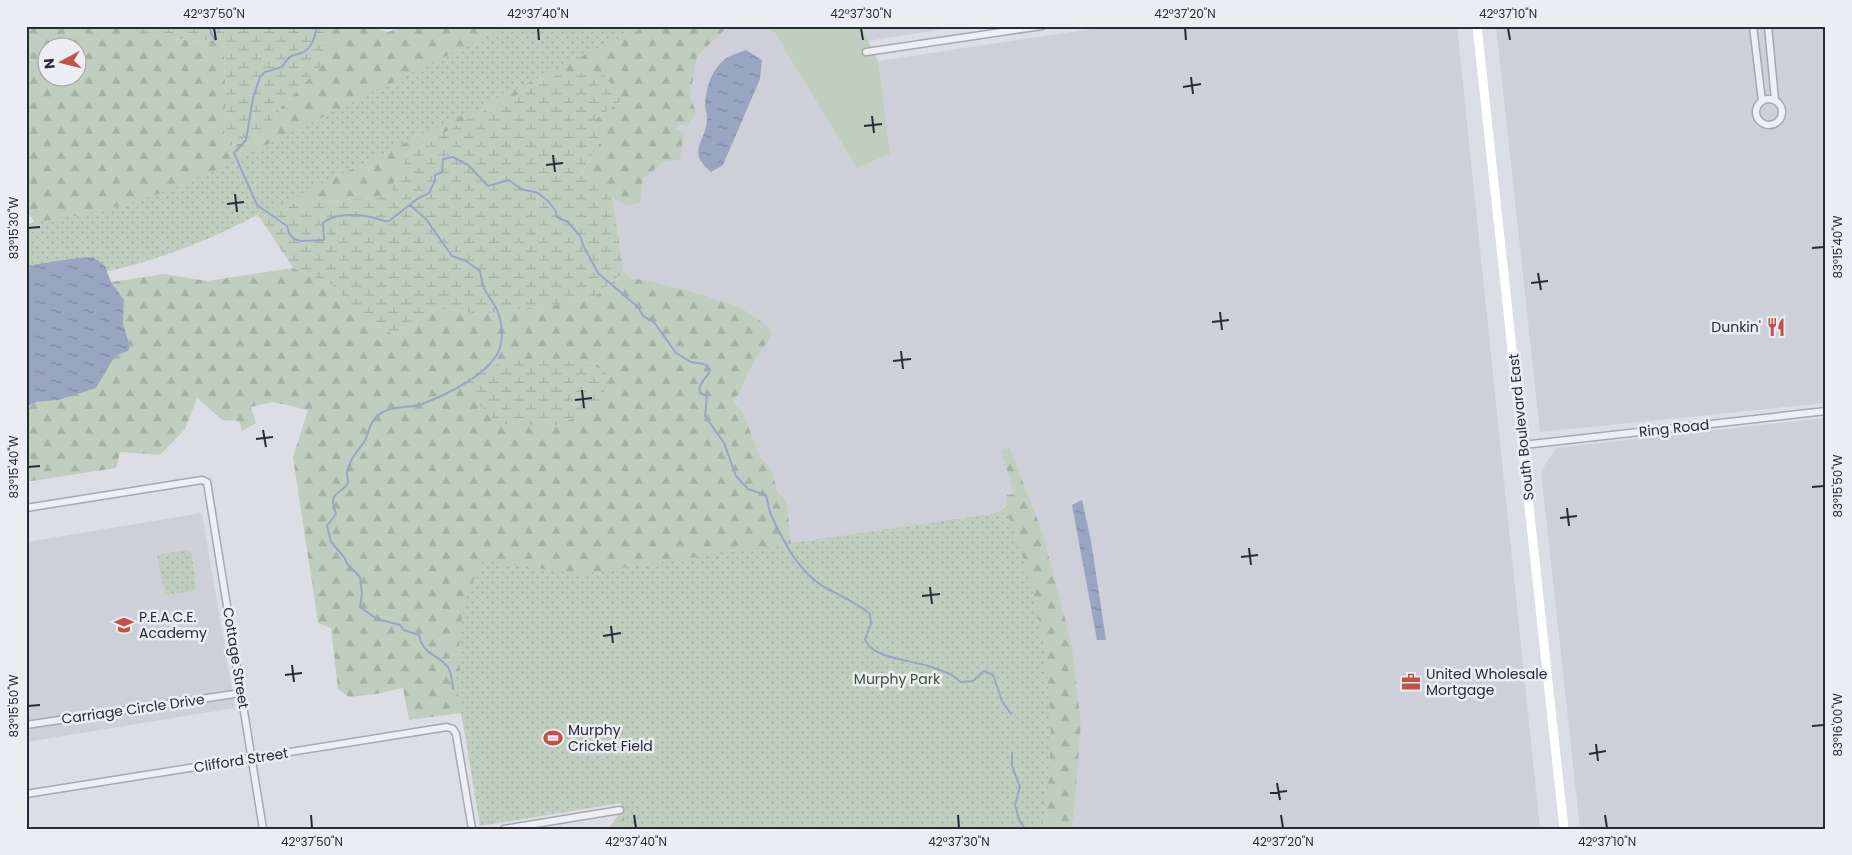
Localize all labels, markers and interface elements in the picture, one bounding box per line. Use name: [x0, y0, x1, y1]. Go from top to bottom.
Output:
text: 42°37'50"N: [183, 5, 245, 22]
text: 42°37'40"N: [507, 5, 569, 22]
text: 42°37'30"N: [830, 5, 892, 22]
text: 42°37'20"N: [1154, 5, 1216, 22]
text: 42°37'10"N: [1479, 5, 1537, 22]
north arrow: [38, 38, 88, 88]
text: N: [39, 57, 60, 70]
text: 83°15'30"W: [5, 196, 22, 259]
text: 83°15'40"W: [1829, 215, 1846, 279]
restaurant icon: Dunkin': [1765, 316, 1787, 338]
place label: Dunkin': [1711, 317, 1761, 337]
street label: South Boulevard East: [1503, 353, 1539, 501]
street label: Ring Road: [1638, 414, 1710, 442]
text: 83°15'40"W: [5, 435, 22, 499]
text: 83°15'50"W: [1829, 454, 1846, 518]
street label: Cottage Street: [218, 606, 254, 710]
place label: P.E.A.C.E. Academy: [139, 607, 207, 643]
school or university icon: P.E.A.C.E. Academy: [113, 614, 135, 636]
place label: United Wholesale Mortgage: [1426, 664, 1548, 700]
park label: Murphy Park: [854, 669, 941, 689]
office icon: United Wholesale Mortgage: [1400, 671, 1422, 693]
text: 83°15'50"W: [5, 674, 22, 738]
street label: Carriage Circle Drive: [60, 689, 206, 729]
text: 83°16'00"W: [1829, 693, 1846, 757]
place label: Murphy Cricket Field: [568, 720, 653, 756]
sports icon: Murphy Cricket Field: [542, 727, 564, 749]
street label: Clifford Street: [192, 743, 290, 777]
text: 42°37'50"N: [281, 833, 343, 850]
text: 42°37'40"N: [605, 833, 667, 850]
text: 42°37'30"N: [928, 833, 990, 850]
text: 42°37'20"N: [1252, 833, 1314, 850]
text: 42°37'10"N: [1578, 833, 1636, 850]

